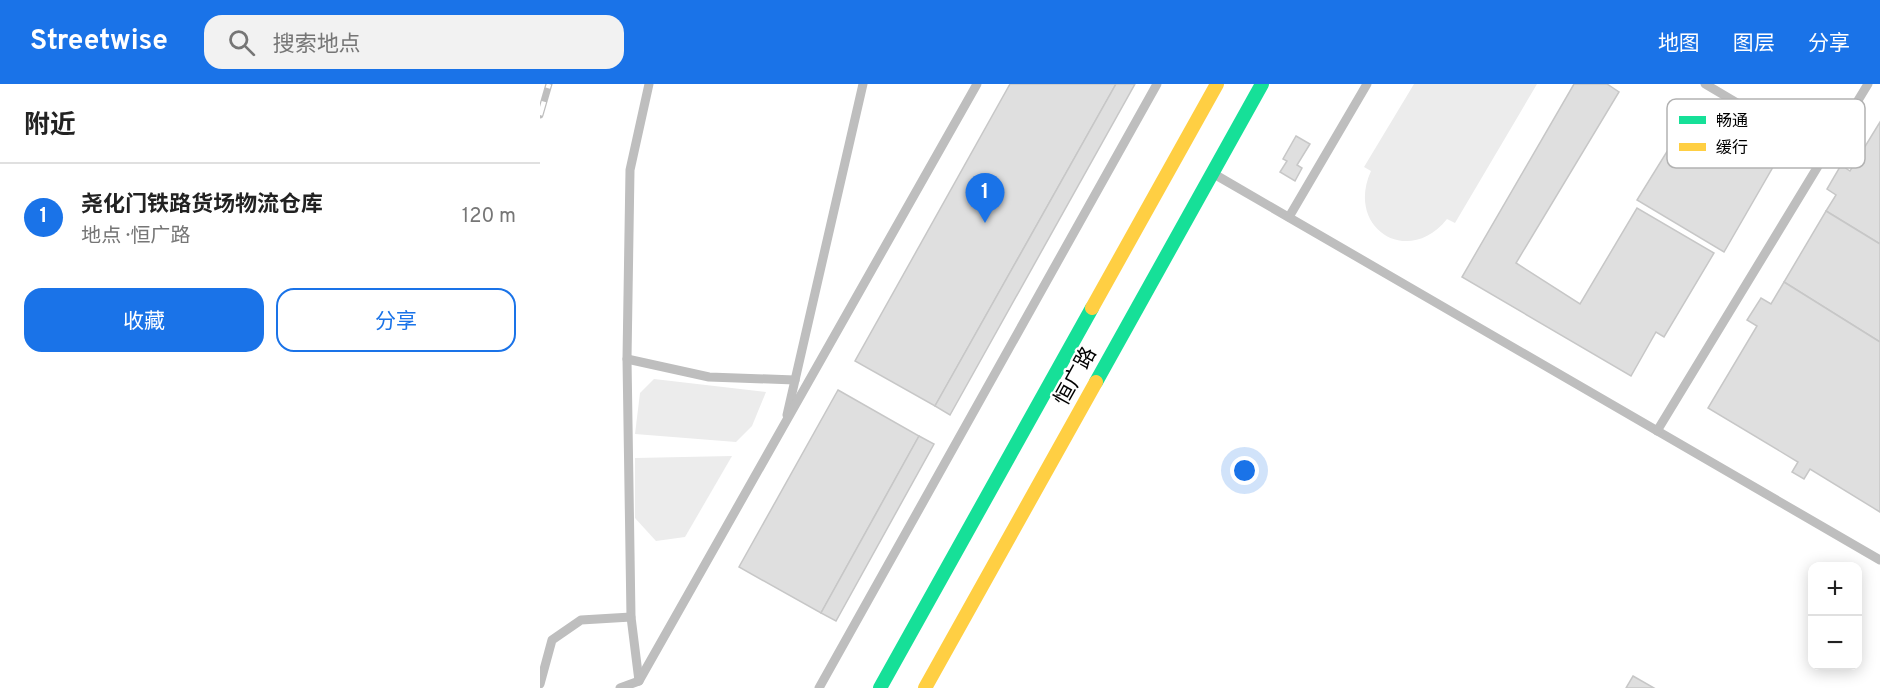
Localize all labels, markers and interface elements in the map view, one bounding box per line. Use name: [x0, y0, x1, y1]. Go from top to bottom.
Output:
search box: [204, 15, 624, 69]
text: Streetwise: [30, 24, 168, 60]
icon: search: [225, 26, 258, 59]
text: 地图: [1658, 31, 1700, 58]
text: 图层: [1733, 31, 1775, 58]
text: 分享: [1808, 31, 1850, 58]
text: 搜索地点: [273, 32, 361, 59]
legend: [1667, 99, 1865, 168]
text: 附近: [24, 110, 76, 143]
text: 畅通: [1716, 112, 1748, 132]
text: 缓行: [1716, 139, 1748, 159]
pin: 1: [966, 174, 1004, 223]
text: 尧化门铁路货场物流仓库: [81, 192, 323, 219]
text: 1: [40, 204, 48, 230]
text: 120 m: [462, 204, 516, 230]
text: 地点 · 恒广路: [81, 224, 190, 250]
button: 收藏: [24, 288, 264, 352]
button: 分享: [276, 288, 516, 352]
street label: 恒广路: [1049, 343, 1103, 411]
your location: [1230, 456, 1259, 485]
map controls: [1808, 562, 1862, 670]
button: +: [1808, 562, 1862, 616]
button: −: [1808, 616, 1862, 670]

